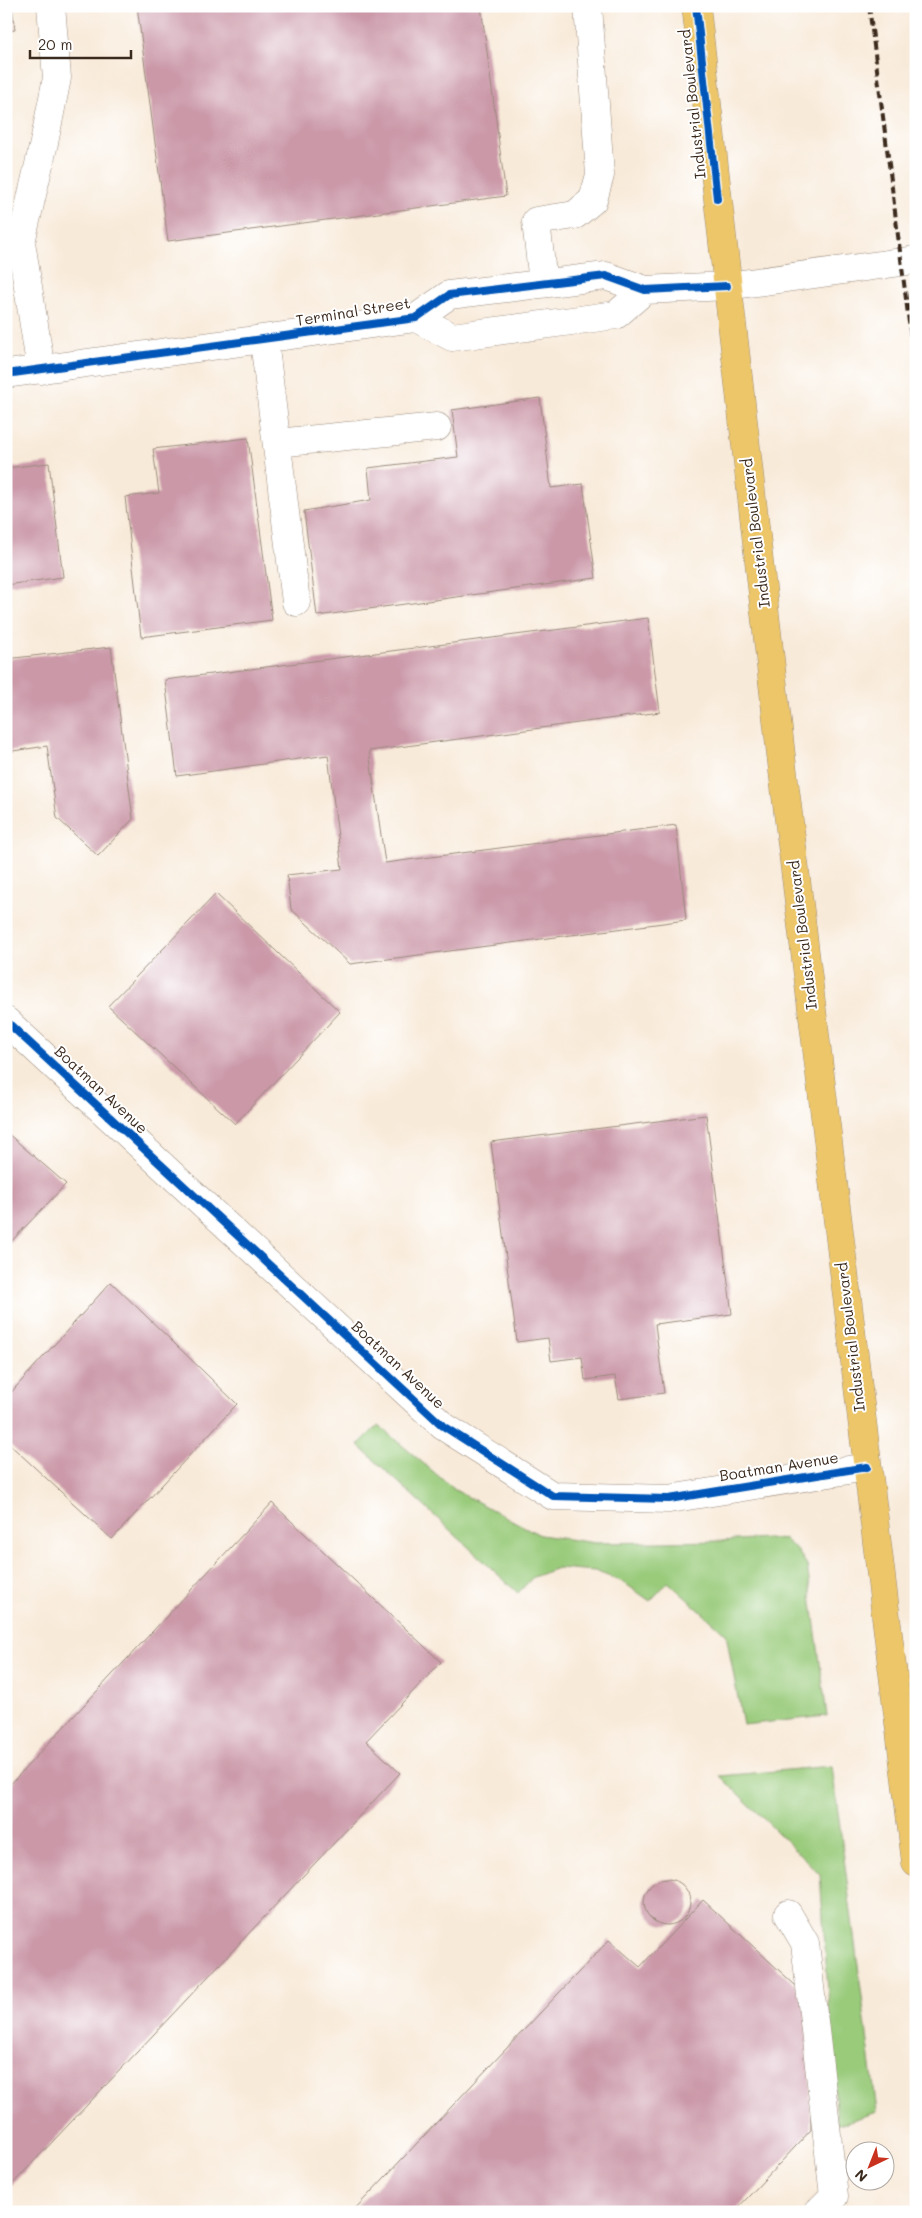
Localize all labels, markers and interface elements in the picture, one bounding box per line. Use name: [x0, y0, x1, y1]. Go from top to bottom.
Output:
scale bar: [30, 28, 131, 60]
street label: Industrial Boulevard: [674, 28, 710, 180]
text: 20 m: [38, 34, 72, 54]
street label: Terminal Street: [294, 292, 412, 330]
street label: Industrial Boulevard: [736, 457, 774, 609]
street label: Industrial Boulevard: [783, 859, 821, 1011]
street label: Boatman Avenue: [51, 1041, 153, 1138]
street label: Industrial Boulevard: [831, 1261, 869, 1413]
street label: Boatman Avenue: [348, 1316, 450, 1413]
street label: Boatman Avenue: [718, 1447, 840, 1485]
north arrow: [844, 2140, 894, 2190]
text: N: [850, 2165, 871, 2186]

